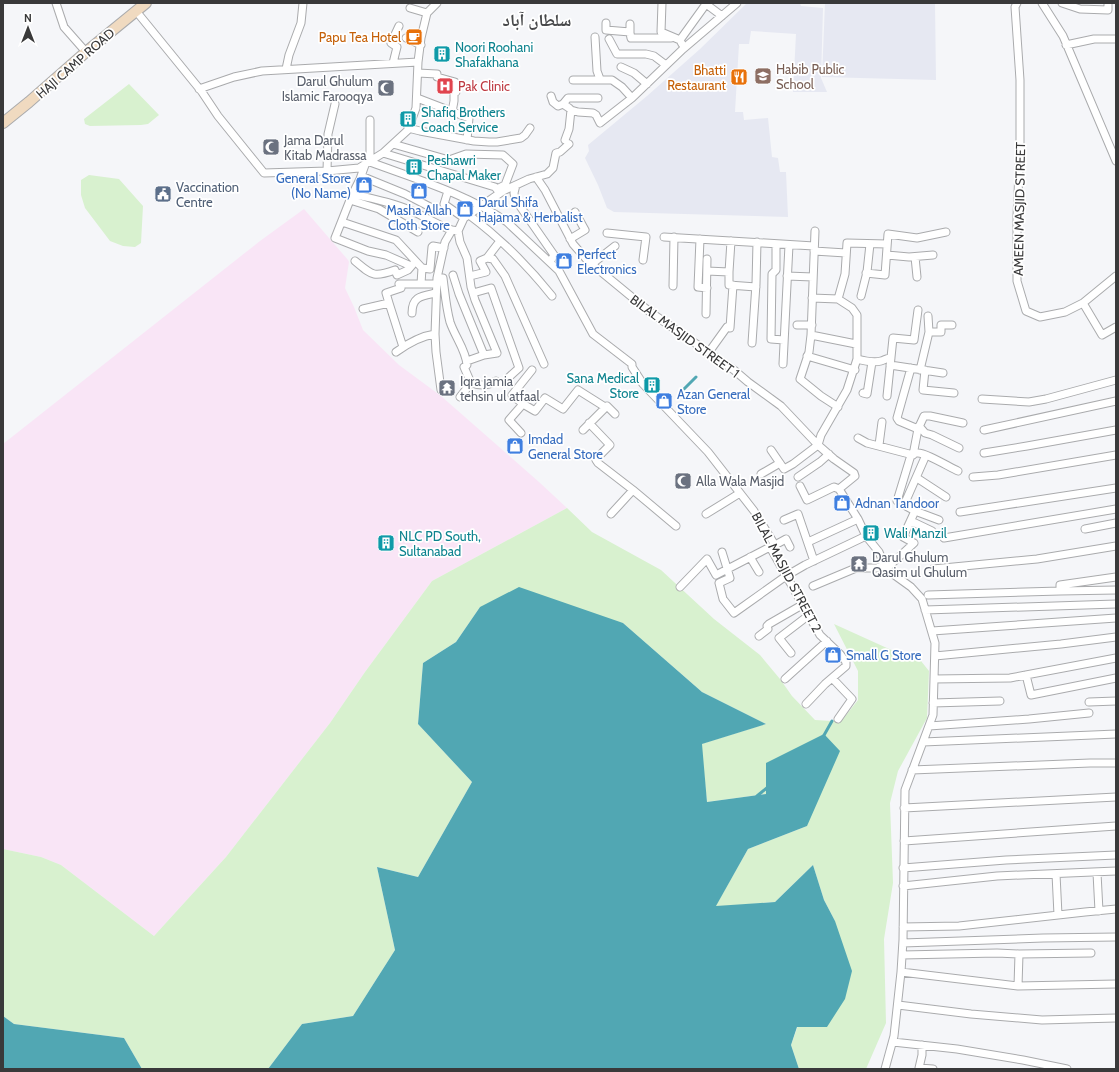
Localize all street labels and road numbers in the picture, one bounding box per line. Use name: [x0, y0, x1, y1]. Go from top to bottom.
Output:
street label: HAJI CAMP ROAD: [32, 25, 118, 101]
street label: AMEEN MASJID STREET: [1010, 142, 1028, 276]
street label: BILAL MASJID STREET 1: [627, 291, 743, 381]
street label: BILAL MASJID STREET 2: [749, 509, 826, 635]

